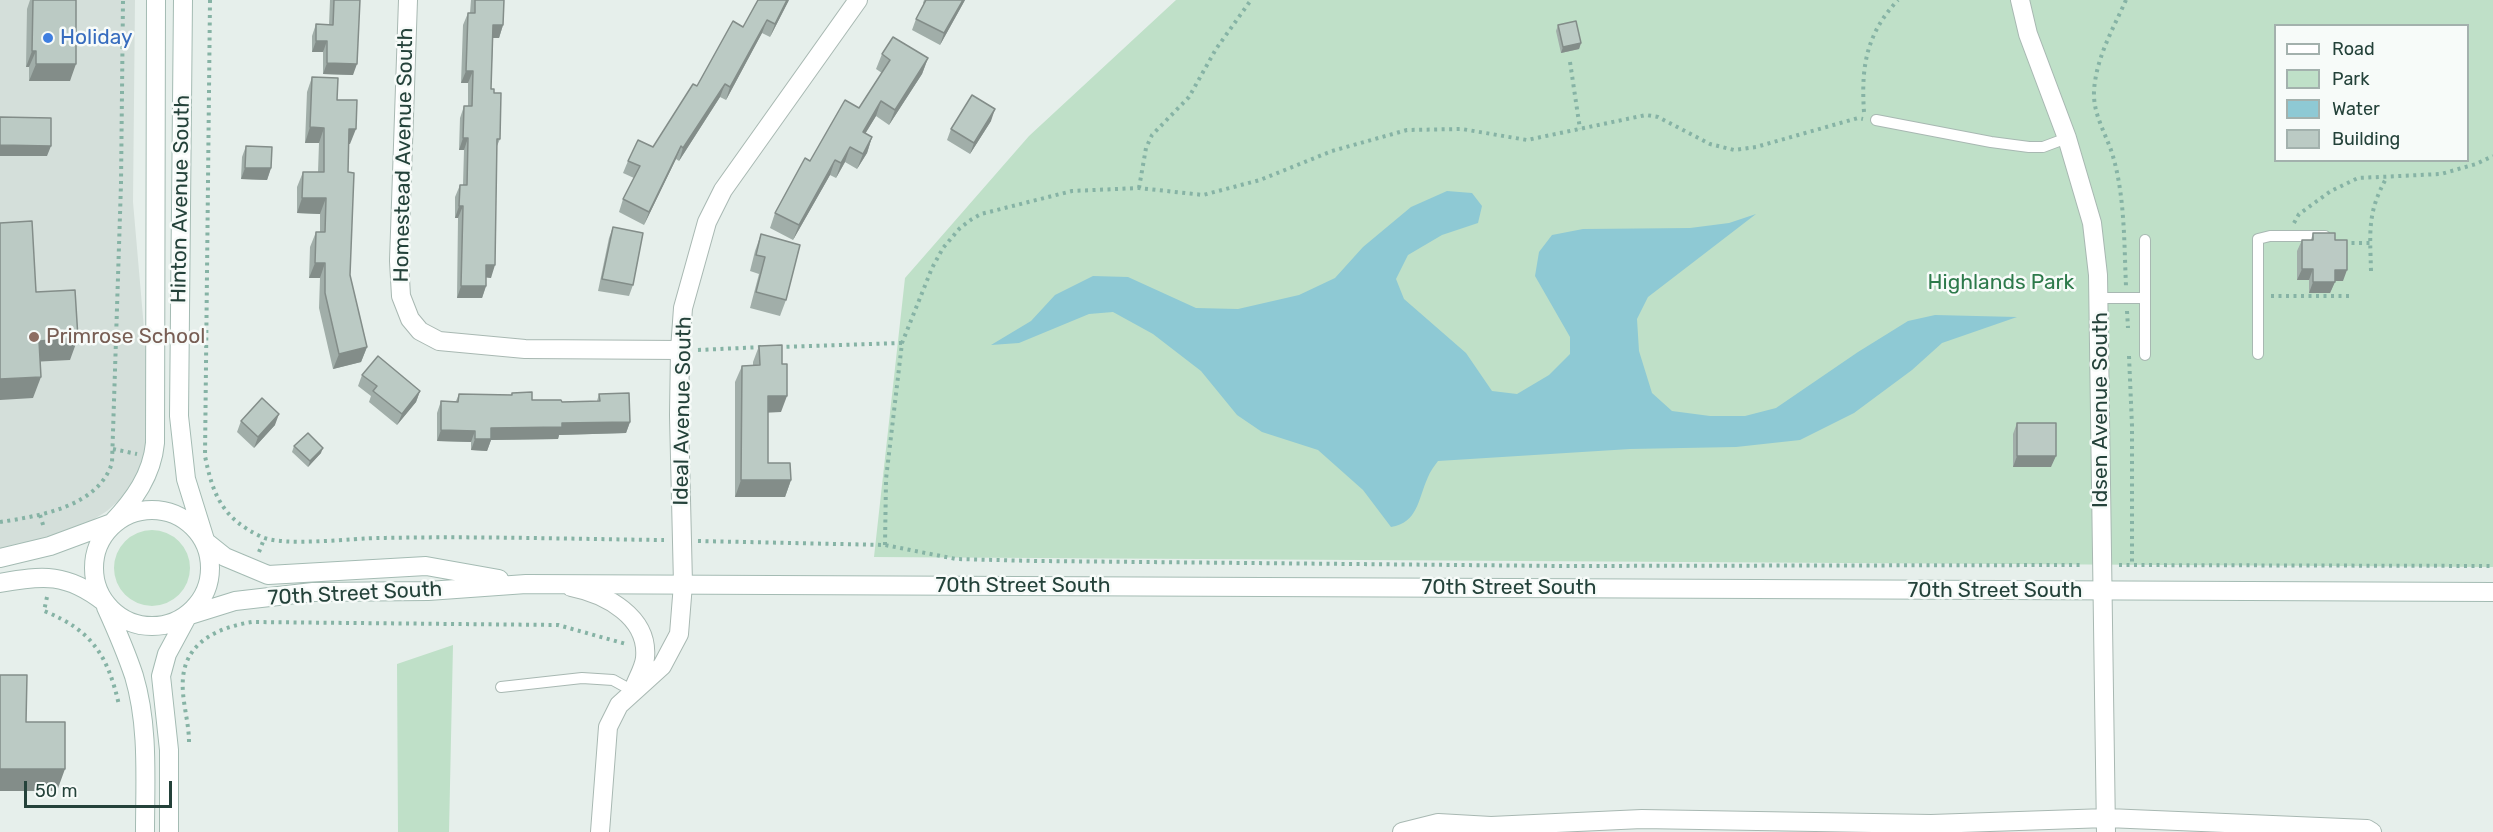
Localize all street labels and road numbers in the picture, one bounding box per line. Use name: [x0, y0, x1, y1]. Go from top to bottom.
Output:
street label: Homestead Avenue South: [389, 27, 419, 283]
street label: Hinton Avenue South: [167, 95, 195, 303]
street label: Idsen Avenue South: [2088, 312, 2114, 508]
street label: Ideal Avenue South: [669, 316, 697, 506]
street label: 70th Street South: [936, 573, 1110, 599]
street label: 70th Street South: [1422, 575, 1596, 601]
street label: 70th Street South: [267, 577, 443, 611]
street label: 70th Street South: [1908, 578, 2082, 604]

